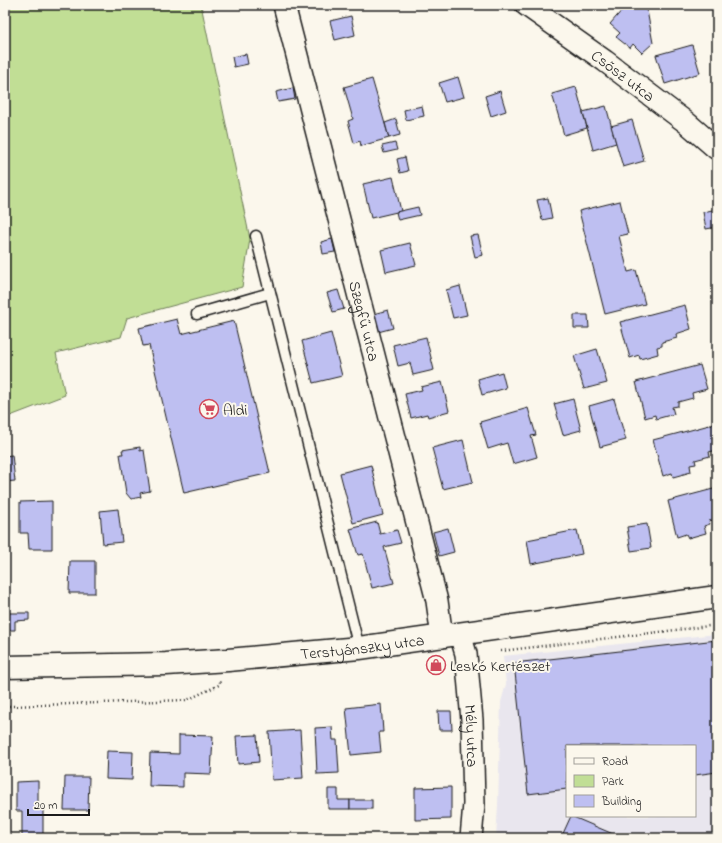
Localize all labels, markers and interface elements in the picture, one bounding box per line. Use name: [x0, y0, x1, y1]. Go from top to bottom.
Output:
street label: Csősz utca: [585, 45, 659, 109]
street label: Szegfű utca: [341, 278, 385, 364]
supermarket icon: Aldi: [198, 398, 220, 420]
place label: Aldi: [223, 399, 248, 423]
street label: Terstyánszky utca: [299, 629, 426, 667]
shop icon: Leskó Kertészet: [425, 654, 447, 676]
place label: Leskó Kertészet: [450, 655, 551, 679]
street label: Mély utca: [457, 704, 483, 768]
legend: [566, 745, 696, 817]
text: Road: [602, 753, 628, 771]
text: Park: [602, 773, 624, 791]
scale bar: [28, 791, 89, 817]
text: Building: [601, 793, 641, 812]
text: 20 m: [34, 797, 57, 815]

